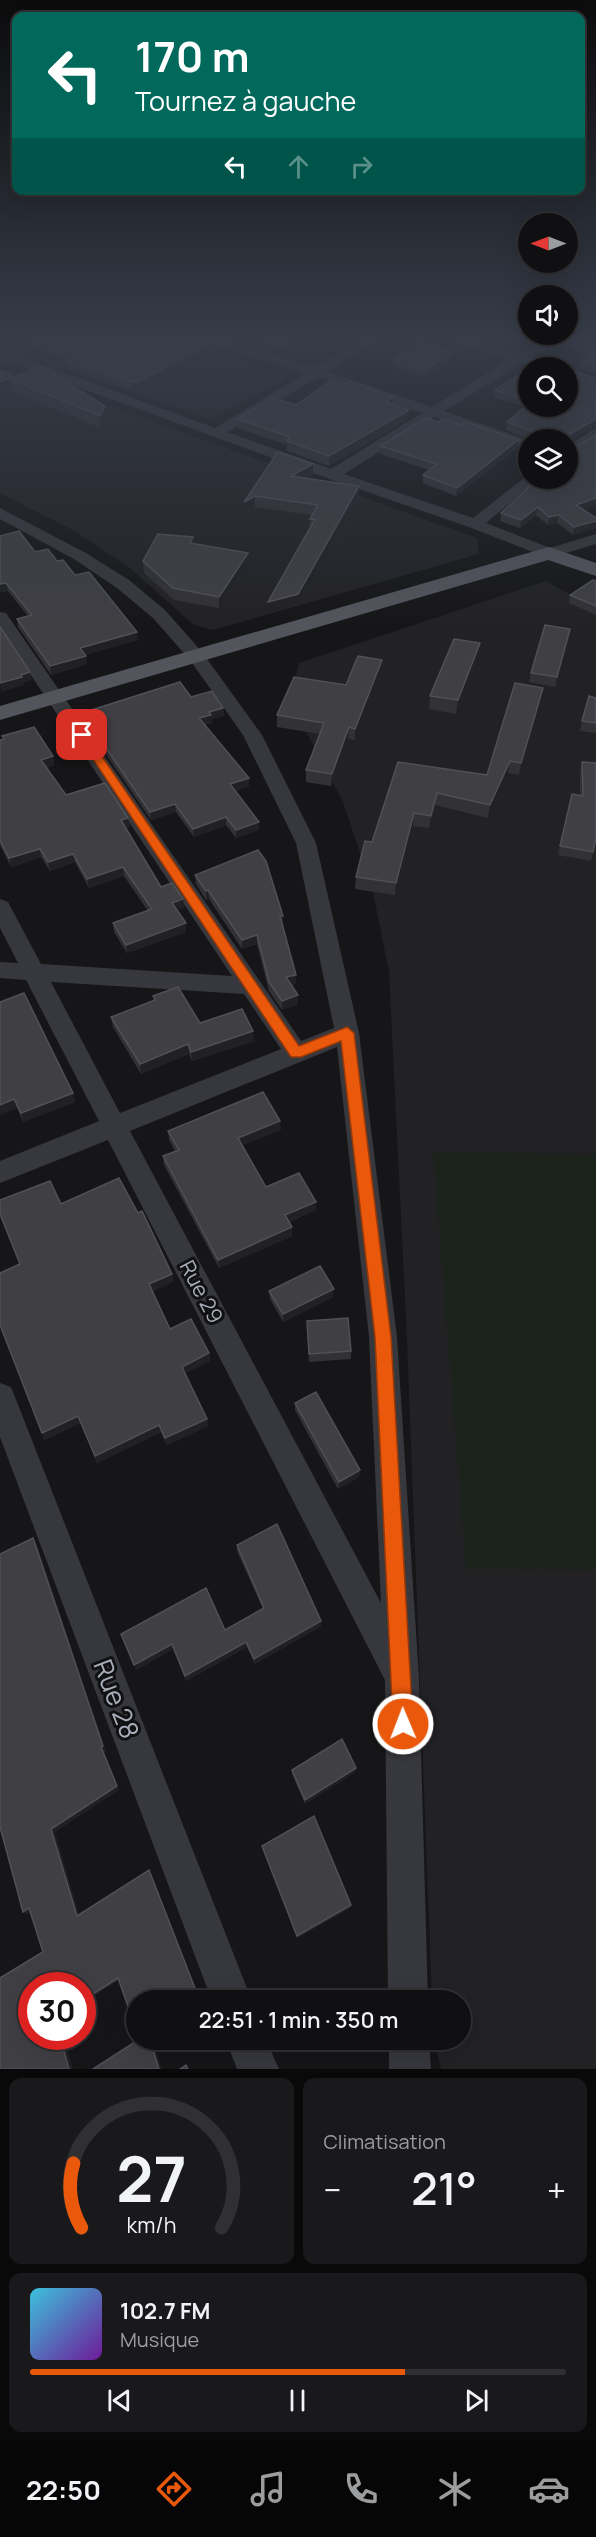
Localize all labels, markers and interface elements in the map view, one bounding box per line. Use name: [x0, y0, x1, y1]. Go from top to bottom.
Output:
text: 170 m: [135, 27, 250, 85]
icon: left: [36, 36, 114, 114]
text: Tournez à gauche: [135, 82, 356, 119]
icon: left: [219, 150, 252, 183]
icon: ahead: [282, 150, 315, 183]
icon: right: [345, 150, 378, 183]
north arrow: [518, 213, 578, 273]
map controls: [518, 213, 578, 489]
button: sound: [518, 285, 578, 345]
button: search: [518, 357, 578, 417]
button: layers: [518, 429, 578, 489]
pin: [56, 709, 107, 760]
icon: arrive: [65, 718, 98, 751]
street label: Rue 29: [174, 1255, 230, 1328]
street label: Rue 28: [85, 1654, 148, 1743]
position arrow: [371, 1692, 435, 1756]
speed limit sign: 30: [18, 1972, 96, 2050]
text: 22:51 · 1 min · 350 m: [199, 2005, 398, 2035]
text: Climatisation: [324, 2128, 446, 2155]
text: 27: [116, 2135, 186, 2221]
text: 21°: [411, 2157, 477, 2219]
text: −: [324, 2167, 341, 2212]
text: +: [547, 2167, 566, 2212]
text: km/h: [126, 2210, 176, 2239]
text: 102.7 FM: [120, 2296, 210, 2326]
text: Musique: [120, 2326, 199, 2353]
icon: previous: [103, 2384, 136, 2417]
icon: pause: [281, 2384, 314, 2417]
icon: next: [460, 2384, 493, 2417]
icon: directions: [153, 2468, 195, 2510]
icon: music: [247, 2468, 289, 2510]
icon: phone: [340, 2468, 382, 2510]
icon: climate: [434, 2468, 476, 2510]
icon: car: [528, 2468, 570, 2510]
text: 22:50: [26, 2471, 101, 2508]

